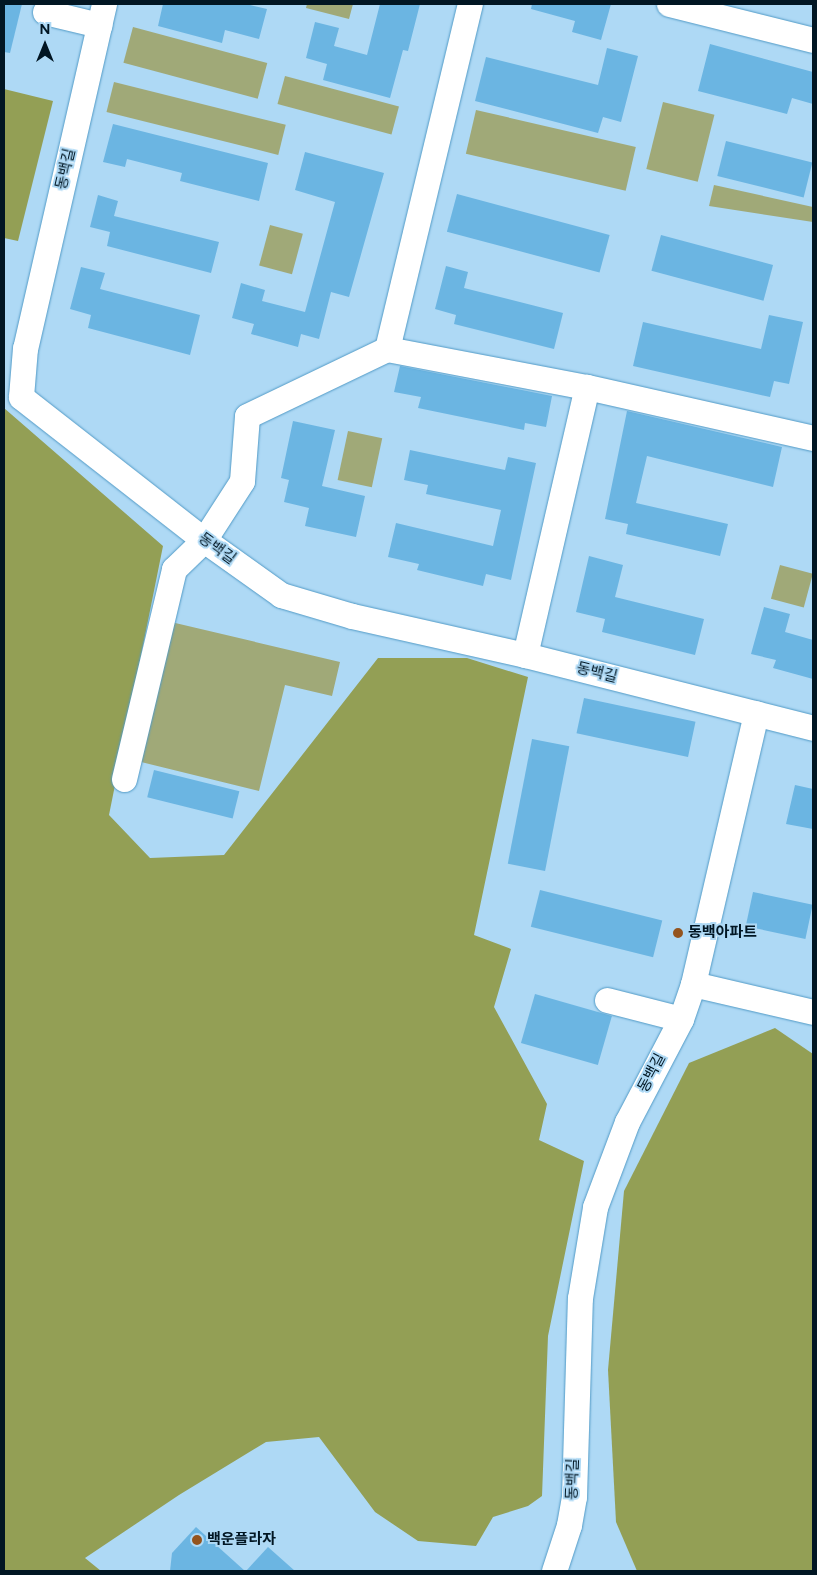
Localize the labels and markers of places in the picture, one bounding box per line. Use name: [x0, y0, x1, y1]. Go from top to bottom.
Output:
place label: 동백아파트: [688, 924, 757, 942]
marker: 동백아파트: [672, 927, 684, 939]
place label: 백운플라자: [207, 1531, 276, 1549]
marker: 백운플라자: [191, 1534, 203, 1546]

